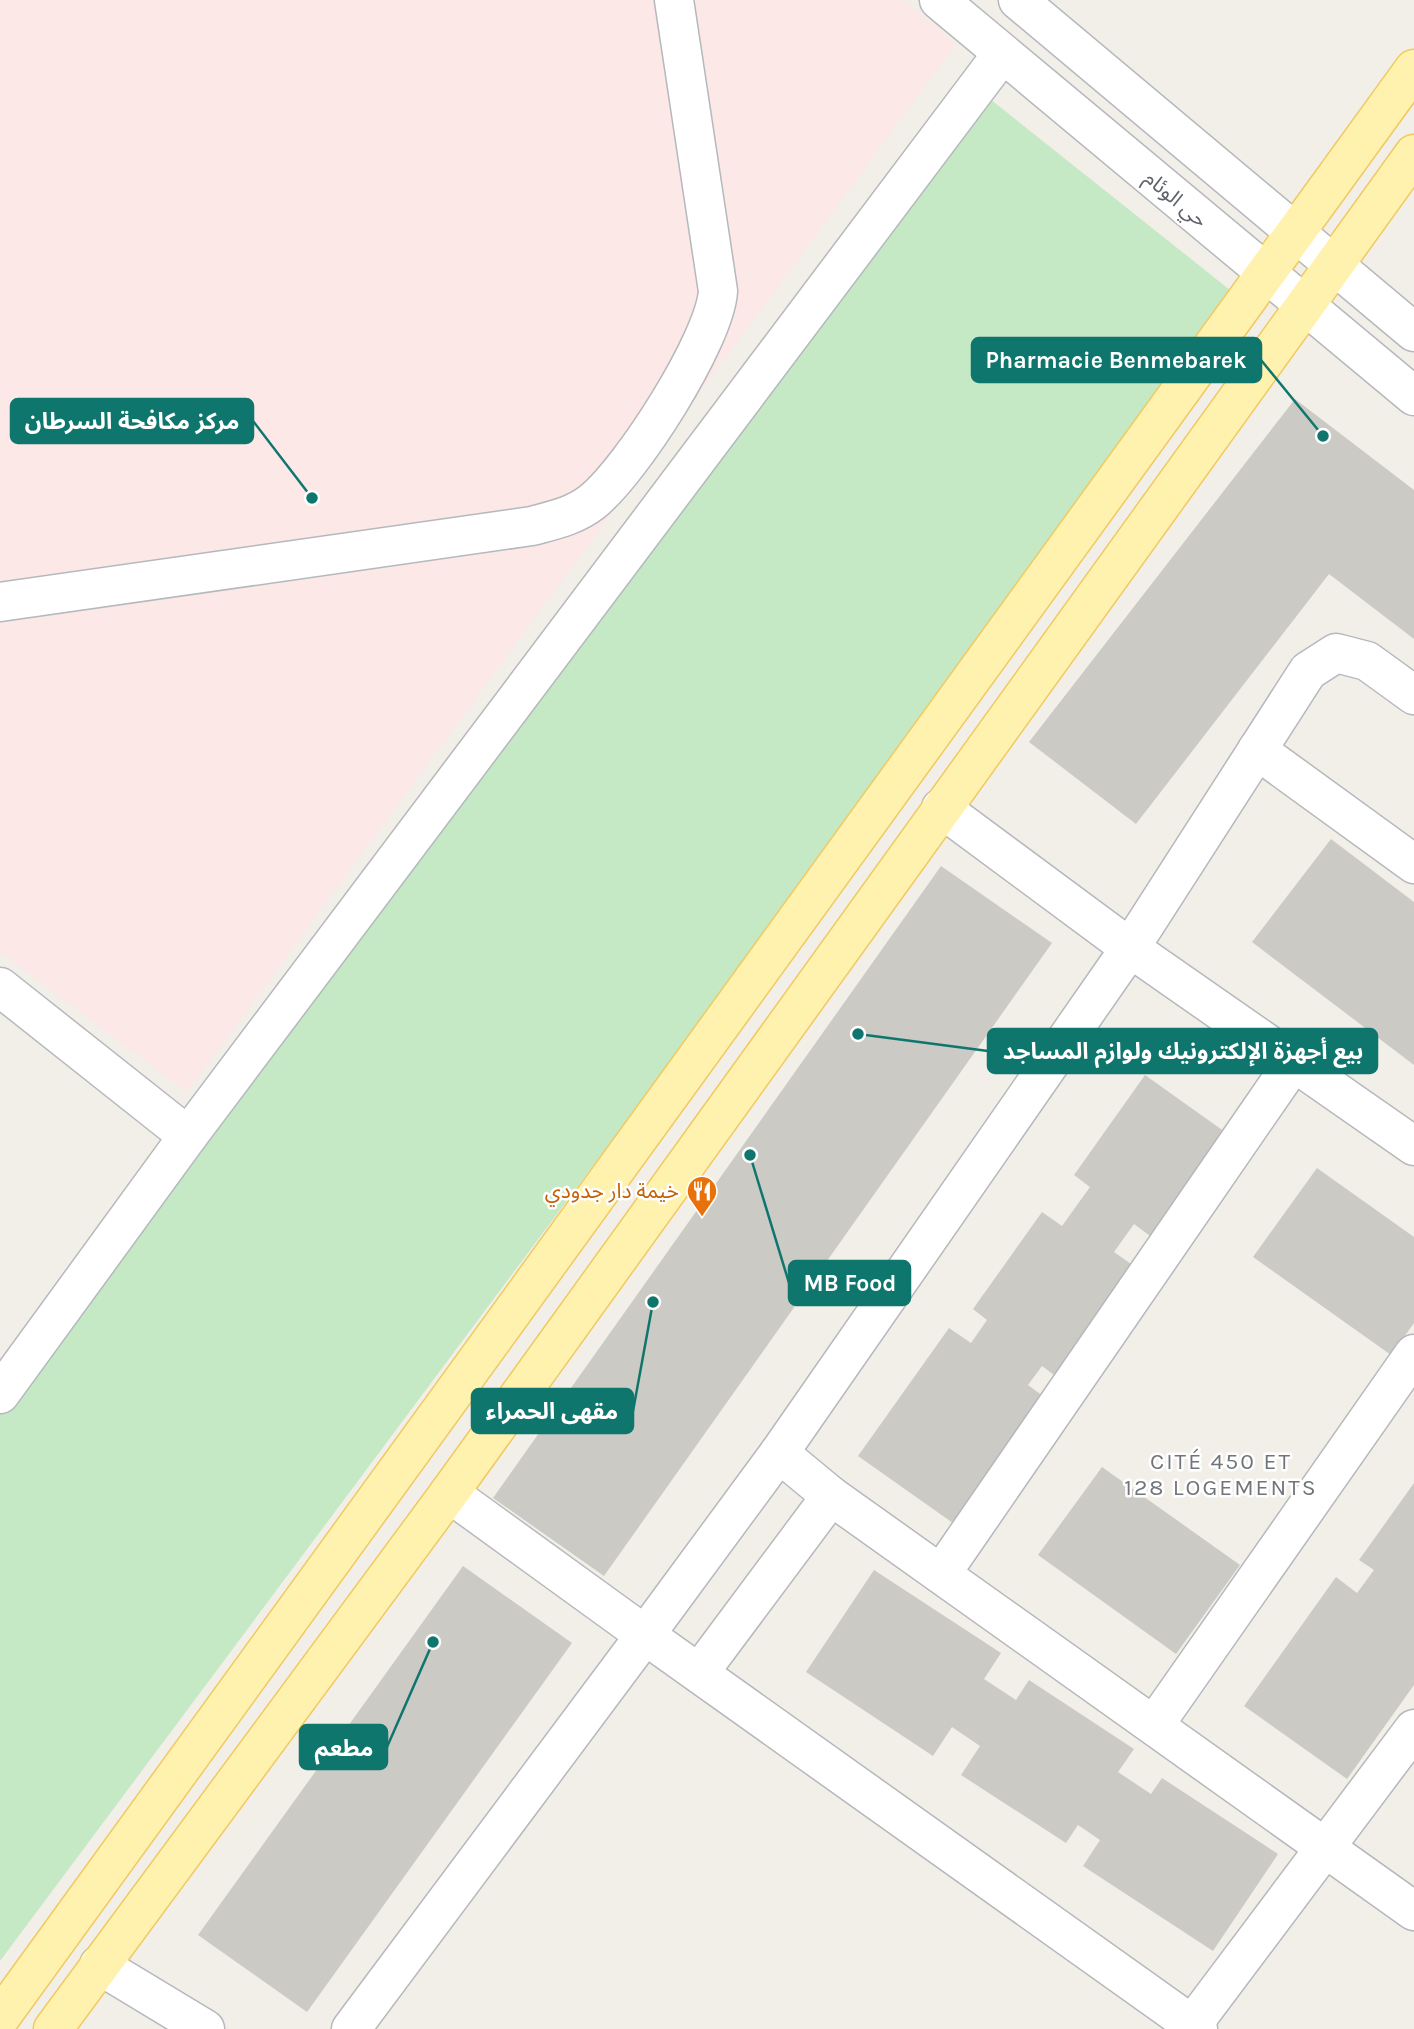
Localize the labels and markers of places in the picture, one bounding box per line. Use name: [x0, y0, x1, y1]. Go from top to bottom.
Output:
callout: Pharmacie Benmebarek: [972, 338, 1261, 382]
callout: مركز مكافحة السرطان: [11, 399, 253, 443]
callout: بيع أجهزة الإلكترونيك ولوازم المساجد: [988, 1029, 1377, 1073]
restaurant icon: خيمة دار جدودي: [685, 1174, 719, 1218]
place label: خيمة دار جدودي: [545, 1179, 679, 1207]
callout: MB Food: [789, 1261, 910, 1305]
callout: مقهى الحمراء: [472, 1389, 633, 1433]
callout: مطعم: [300, 1725, 387, 1769]

